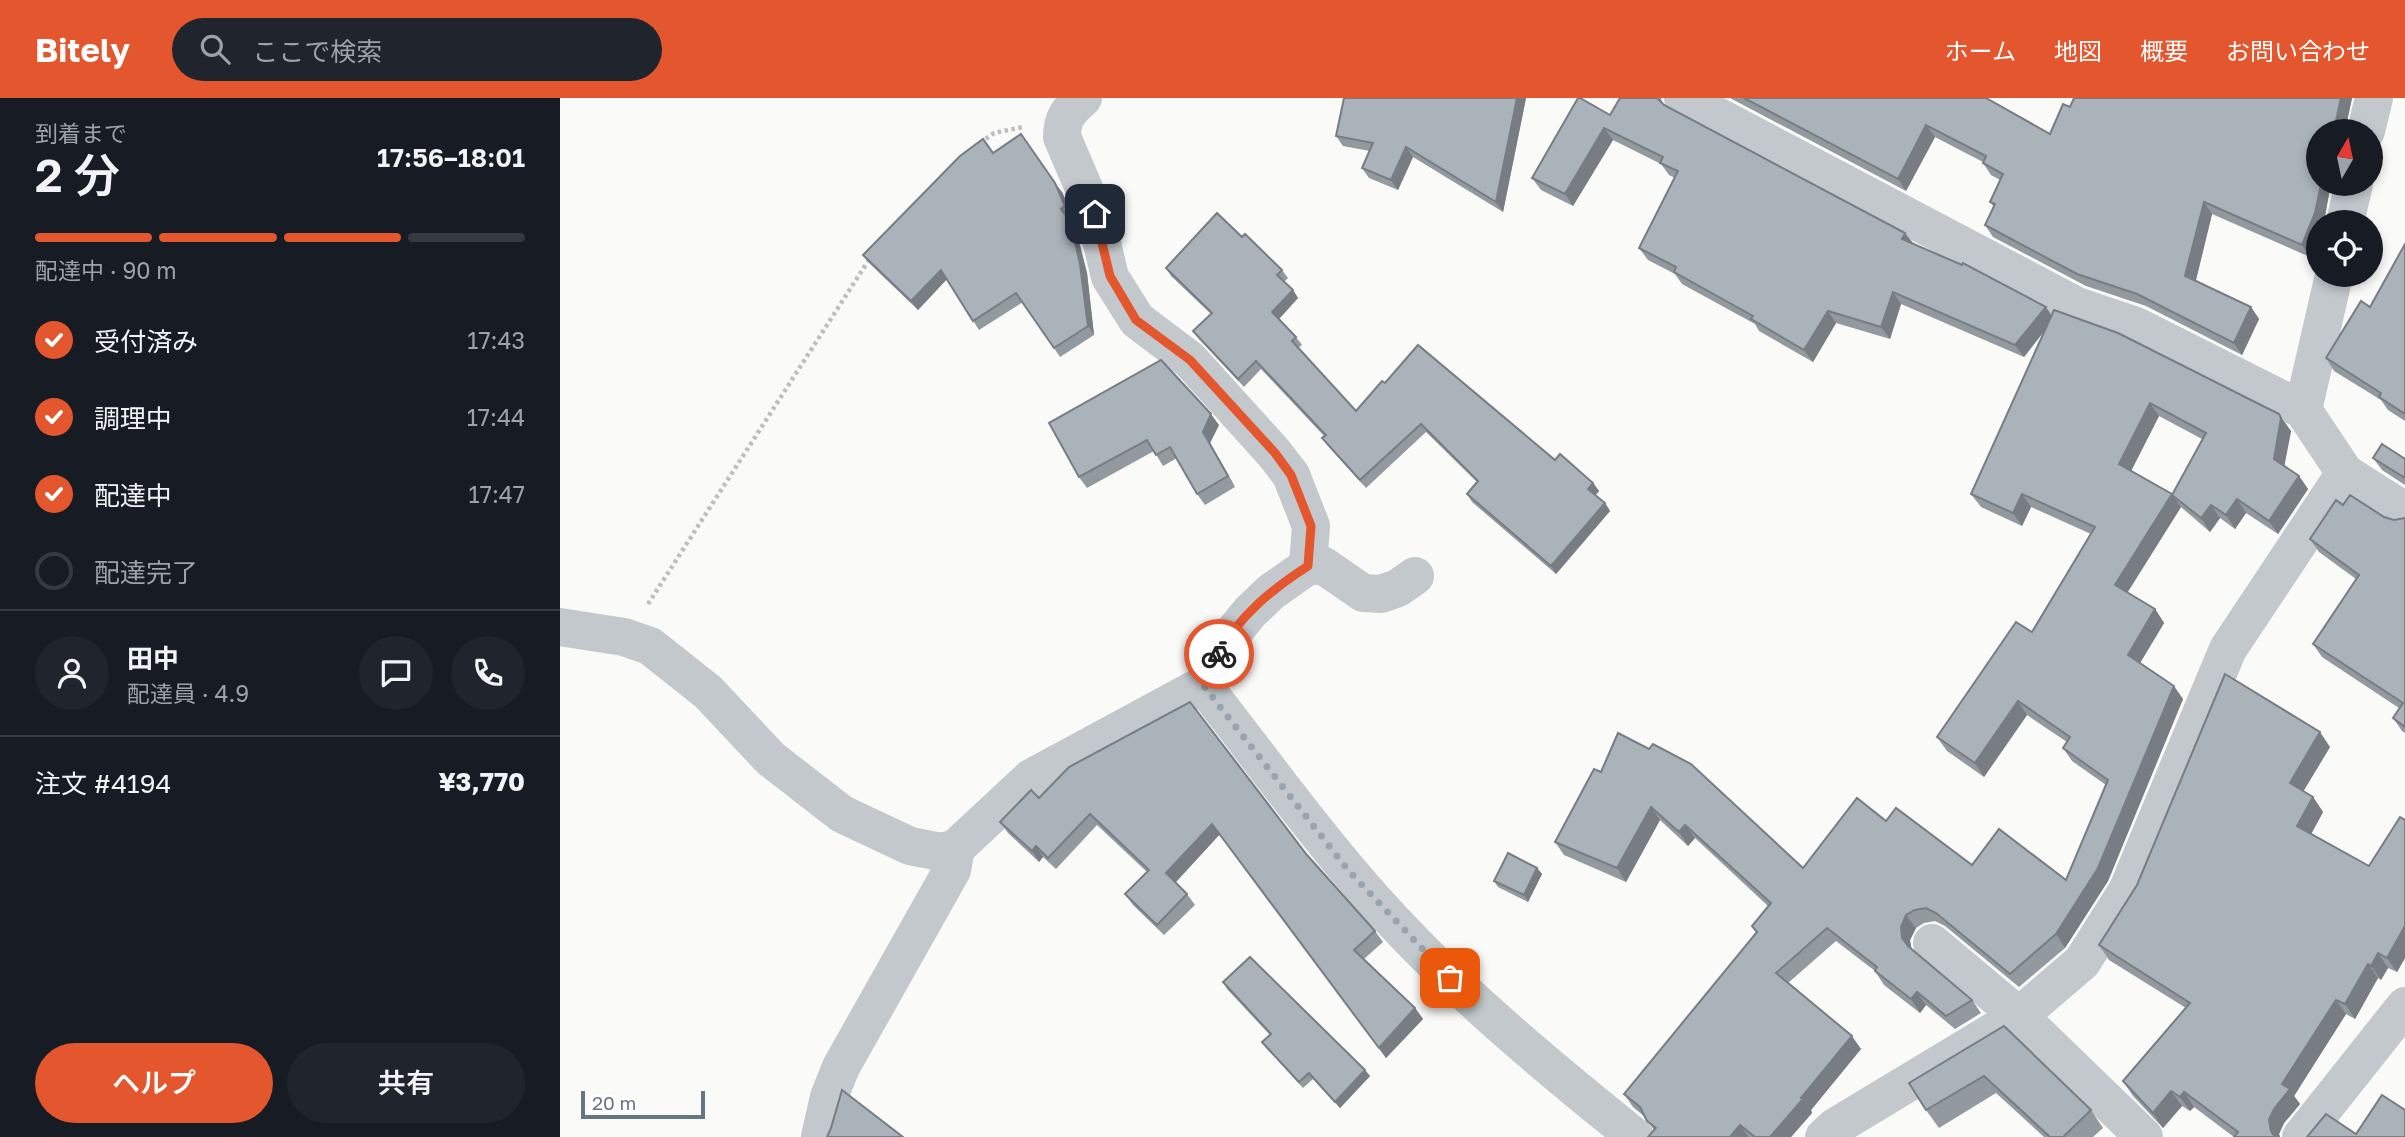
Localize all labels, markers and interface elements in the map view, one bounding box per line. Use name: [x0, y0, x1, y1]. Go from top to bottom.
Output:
search box: [172, 18, 662, 81]
text: Bitely: [35, 30, 130, 69]
icon: search: [196, 30, 234, 68]
text: ここで検索: [252, 36, 382, 67]
text: ホーム: [1945, 36, 2016, 65]
text: 地図: [2054, 36, 2102, 65]
text: 概要: [2140, 36, 2188, 65]
text: お問い合わせ: [2226, 36, 2370, 65]
text: 到着まで: [35, 119, 127, 147]
north arrow: [2306, 119, 2384, 196]
map controls: [2306, 119, 2383, 287]
text: 17:56–18:01: [377, 142, 525, 173]
text: 2 分: [35, 147, 120, 202]
pin: [1065, 184, 1125, 244]
icon: home: [1076, 195, 1114, 233]
button: locate: [2306, 210, 2383, 287]
text: 配達中 · 90 m: [35, 256, 177, 284]
icon: check: [35, 321, 73, 359]
text: 受付済み: [94, 326, 198, 357]
text: 17:43: [467, 326, 525, 354]
icon: check: [35, 398, 73, 436]
text: 調理中: [94, 403, 172, 434]
text: 17:44: [467, 403, 525, 431]
icon: check: [35, 475, 73, 513]
text: 配達中: [94, 480, 172, 511]
text: 17:47: [469, 480, 525, 508]
text: 配達完了: [94, 557, 198, 588]
courier: [1184, 619, 1254, 689]
icon: bike: [1200, 635, 1238, 673]
button: person: [35, 636, 109, 710]
button: chat: [359, 636, 433, 710]
button: phone: [451, 636, 525, 710]
text: 田中: [127, 643, 179, 674]
text: 配達員 · 4.9: [127, 679, 249, 707]
text: ¥3,770: [438, 766, 525, 797]
text: 注文 #4194: [35, 768, 171, 799]
pin: [1420, 948, 1480, 1008]
icon: bag: [1431, 959, 1469, 997]
button: ヘルプ: [35, 1043, 273, 1123]
button: 共有: [287, 1043, 525, 1123]
scale bar: [581, 1088, 705, 1120]
text: 20 m: [592, 1091, 636, 1114]

